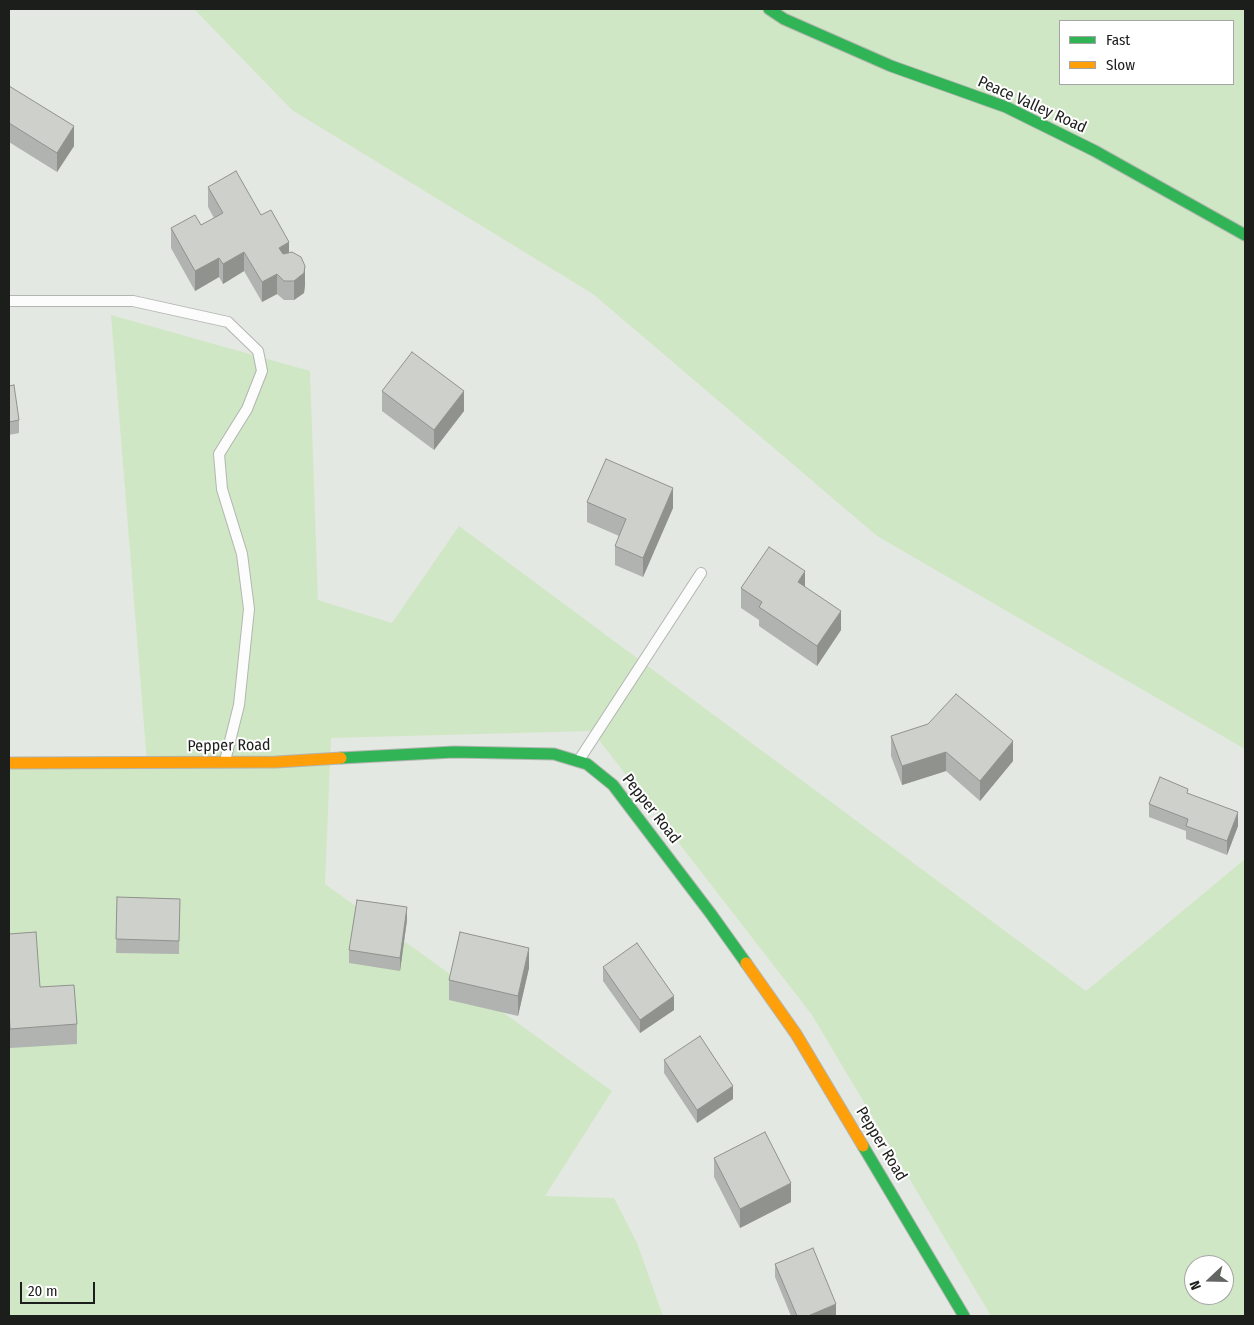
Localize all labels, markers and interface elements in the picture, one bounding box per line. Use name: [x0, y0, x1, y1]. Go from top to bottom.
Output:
legend: [1059, 20, 1234, 85]
text: Fast: [1106, 31, 1130, 49]
text: Slow: [1106, 56, 1135, 74]
street label: Peace Valley Road: [975, 72, 1089, 138]
street label: Pepper Road: [187, 736, 271, 756]
street label: Pepper Road: [618, 770, 684, 848]
street label: Pepper Road: [851, 1103, 911, 1185]
north arrow: [1184, 1255, 1234, 1305]
scale bar: [22, 1272, 98, 1304]
text: N: [1186, 1278, 1205, 1292]
text: 20 m: [28, 1282, 58, 1300]

